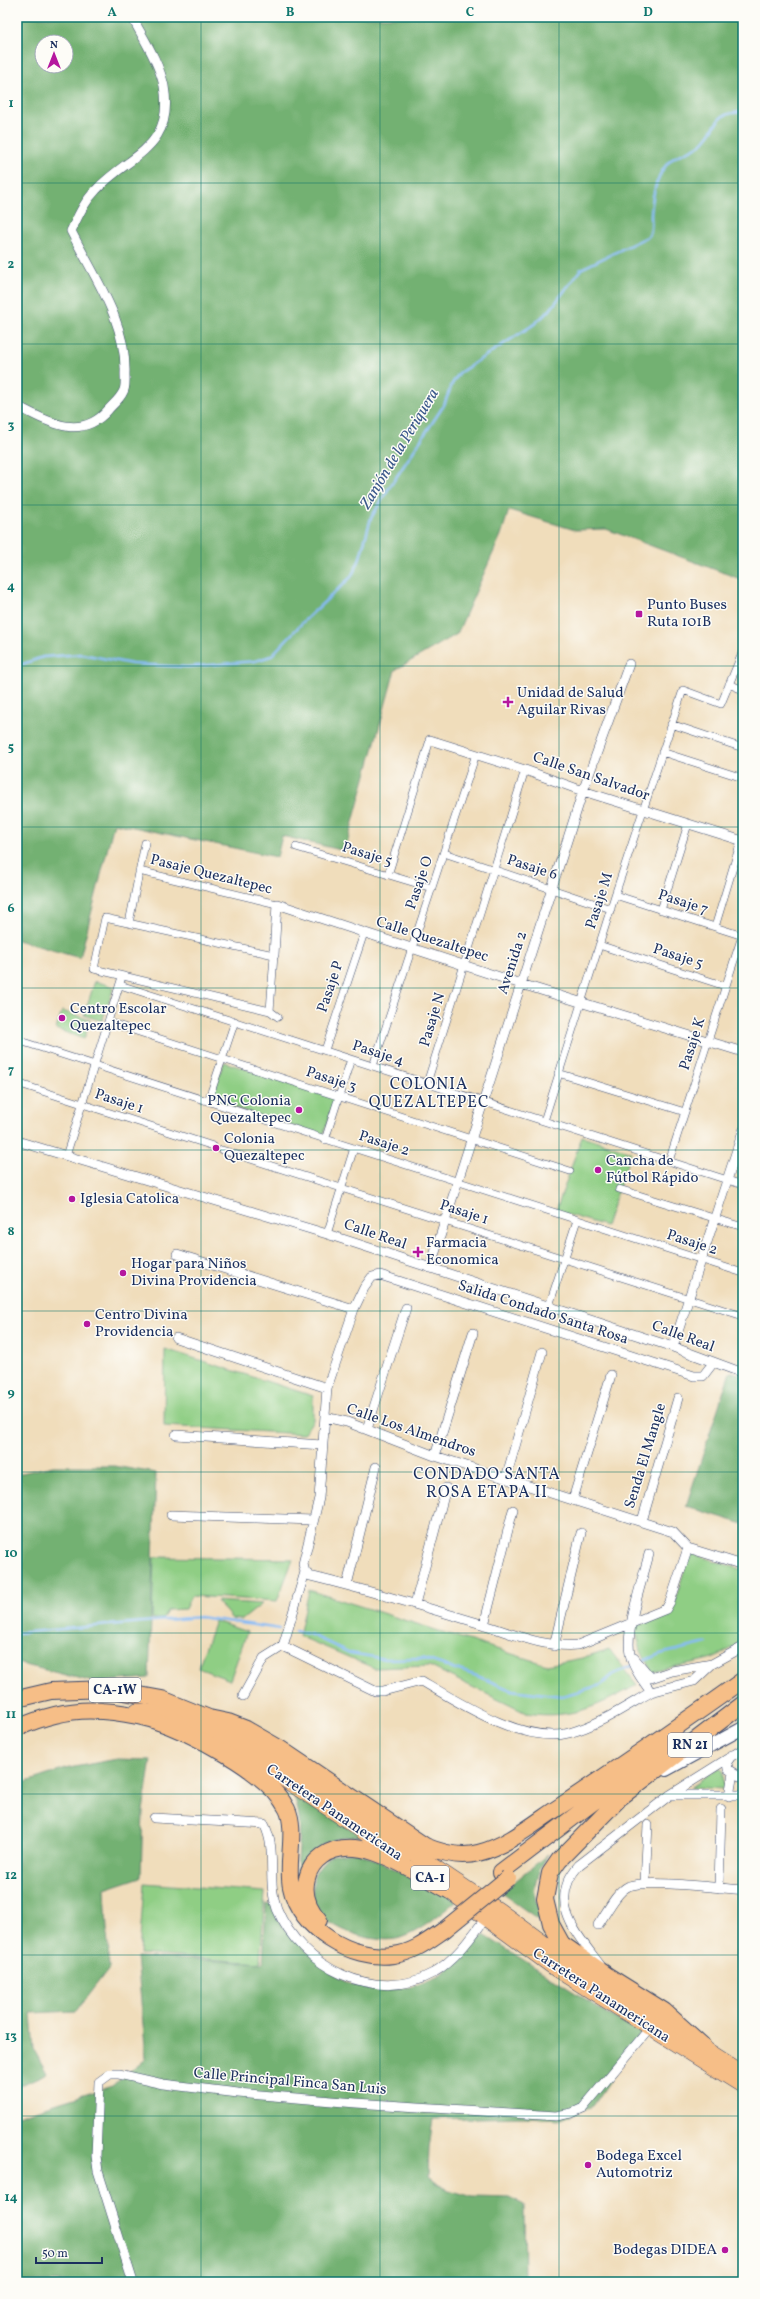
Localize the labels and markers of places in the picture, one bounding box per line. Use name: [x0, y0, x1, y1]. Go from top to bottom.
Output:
place label: Punto Buses Ruta 101B: [647, 595, 727, 633]
marker: Punto Buses Ruta 101B: [634, 609, 644, 619]
place label: Unidad de Salud Aguilar Rivas: [517, 683, 624, 721]
marker: Unidad de Salud Aguilar Rivas: [502, 696, 514, 708]
place label: Centro Escolar Quezaltepec: [70, 999, 167, 1037]
marker: Centro Escolar Quezaltepec: [57, 1013, 67, 1023]
place label: PNC Colonia Quezaltepec: [207, 1091, 291, 1129]
marker: PNC Colonia Quezaltepec: [294, 1105, 304, 1115]
place label: Colonia Quezaltepec: [224, 1129, 305, 1167]
marker: Colonia Quezaltepec: [211, 1143, 221, 1153]
place label: Cancha de Fútbol Rápido: [606, 1151, 699, 1189]
marker: Cancha de Fútbol Rápido: [593, 1165, 603, 1175]
place label: Iglesia Catolica: [80, 1189, 179, 1210]
marker: Iglesia Catolica: [67, 1194, 77, 1204]
place label: Farmacia Economica: [426, 1233, 499, 1271]
marker: Farmacia Economica: [413, 1247, 423, 1257]
place label: Hogar para Niños Divina Providencia: [131, 1254, 257, 1292]
marker: Hogar para Niños Divina Providencia: [118, 1268, 128, 1278]
place label: Centro Divina Providencia: [95, 1305, 188, 1343]
marker: Centro Divina Providencia: [82, 1319, 92, 1329]
place label: Bodega Excel Automotriz: [596, 2146, 682, 2184]
marker: Bodega Excel Automotriz: [583, 2160, 593, 2170]
place label: Bodegas DIDEA: [613, 2240, 717, 2261]
marker: Bodegas DIDEA: [720, 2245, 730, 2255]

